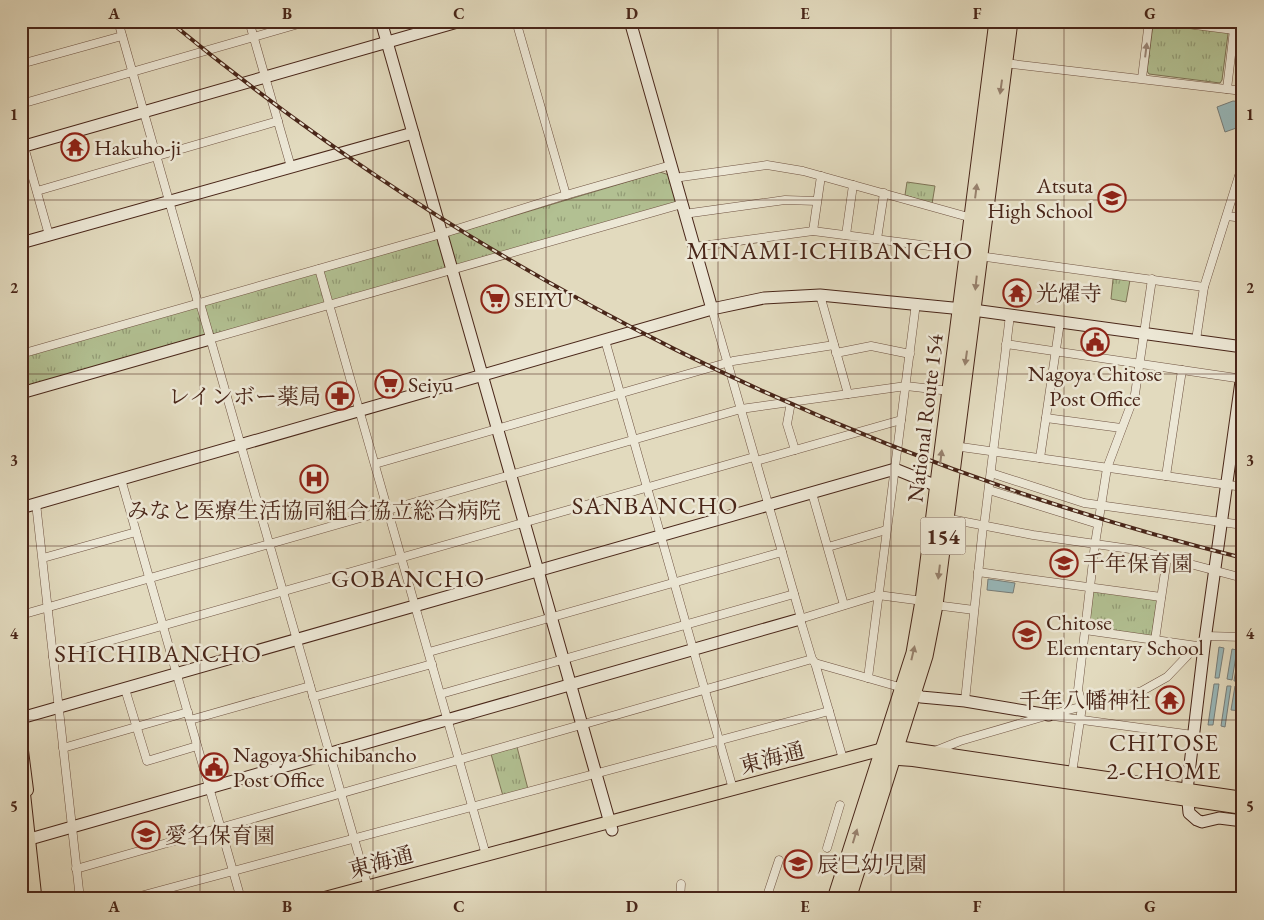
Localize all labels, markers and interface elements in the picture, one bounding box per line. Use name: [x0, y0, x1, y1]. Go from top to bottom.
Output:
text: A: [107, 3, 120, 24]
text: B: [282, 3, 292, 24]
text: C: [453, 3, 465, 24]
text: D: [626, 3, 638, 24]
text: E: [800, 3, 810, 24]
text: F: [973, 3, 982, 24]
text: G: [1144, 3, 1156, 24]
one-way arrow: [1142, 42, 1150, 58]
one-way arrow: [997, 79, 1005, 95]
text: 1: [10, 104, 18, 125]
text: 1: [1246, 104, 1254, 125]
temple icon: Hakuho-ji: [60, 132, 90, 162]
place label: Hakuho-ji: [94, 133, 181, 162]
place label: Atsuta High School: [987, 171, 1093, 225]
one-way arrow: [972, 183, 980, 199]
school or university icon: Atsuta High School: [1097, 183, 1127, 213]
district label: MINAMI-ICHIBANCHO: [687, 234, 973, 266]
one-way arrow: [972, 275, 980, 291]
text: 2: [10, 277, 19, 298]
text: 2: [1246, 277, 1255, 298]
temple icon: 光燿寺: [1002, 278, 1032, 308]
place label: 光燿寺: [1036, 279, 1102, 308]
supermarket icon: SEIYU: [480, 284, 510, 314]
place label: SEIYU: [514, 285, 574, 314]
public building icon: Nagoya Chitose Post Office: [1080, 327, 1110, 357]
street label: National Route 154: [900, 332, 950, 504]
one-way arrow: [962, 351, 970, 367]
place label: Nagoya Chitose Post Office: [1028, 359, 1163, 413]
supermarket icon: Seiyu: [374, 369, 404, 399]
place label: Seiyu: [408, 370, 454, 399]
pharmacy icon: レインボー薬局: [325, 381, 355, 411]
place label: レインボー薬局: [168, 382, 321, 411]
one-way arrow: [937, 449, 945, 465]
text: 3: [10, 450, 18, 471]
text: 3: [1246, 450, 1254, 471]
hospital icon: みなと医療生活協同組合協立総合病院: [299, 464, 329, 494]
district label: SANBANCHO: [572, 489, 738, 521]
place label: みなと医療生活協同組合協立総合病院: [127, 496, 501, 525]
road number: 154: [920, 518, 966, 554]
school or university icon: 千年保育園: [1049, 548, 1079, 578]
place label: 千年保育園: [1083, 549, 1193, 578]
district label: GOBANCHO: [331, 562, 485, 594]
one-way arrow: [935, 564, 943, 580]
place label: Chitose Elementary School: [1046, 608, 1204, 662]
school or university icon: Chitose Elementary School: [1012, 620, 1042, 650]
text: 4: [10, 623, 19, 644]
text: 4: [1246, 623, 1255, 644]
district label: SHICHIBANCHO: [54, 637, 262, 669]
one-way arrow: [909, 645, 917, 660]
temple icon: 千年八幡神社: [1155, 685, 1185, 715]
place label: 千年八幡神社: [1019, 686, 1151, 715]
district label: CHITOSE 2-CHOME: [1106, 727, 1222, 786]
street label: 東海通: [736, 735, 808, 781]
place label: Nagoya Shichibancho Post Office: [233, 740, 417, 794]
public building icon: Nagoya Shichibancho Post Office: [199, 752, 229, 782]
text: 5: [10, 796, 18, 817]
text: 5: [1246, 796, 1254, 817]
school or university icon: 愛名保育園: [131, 820, 161, 850]
place label: 愛名保育園: [165, 821, 275, 850]
one-way arrow: [852, 828, 859, 843]
street label: 東海通: [345, 839, 417, 885]
school or university icon: 辰巳幼児園: [783, 849, 813, 879]
place label: 辰巳幼児園: [817, 850, 927, 879]
text: A: [107, 896, 120, 917]
text: B: [282, 896, 292, 917]
text: C: [453, 896, 465, 917]
text: D: [626, 896, 638, 917]
text: E: [800, 896, 810, 917]
text: F: [973, 896, 982, 917]
text: G: [1144, 896, 1156, 917]

